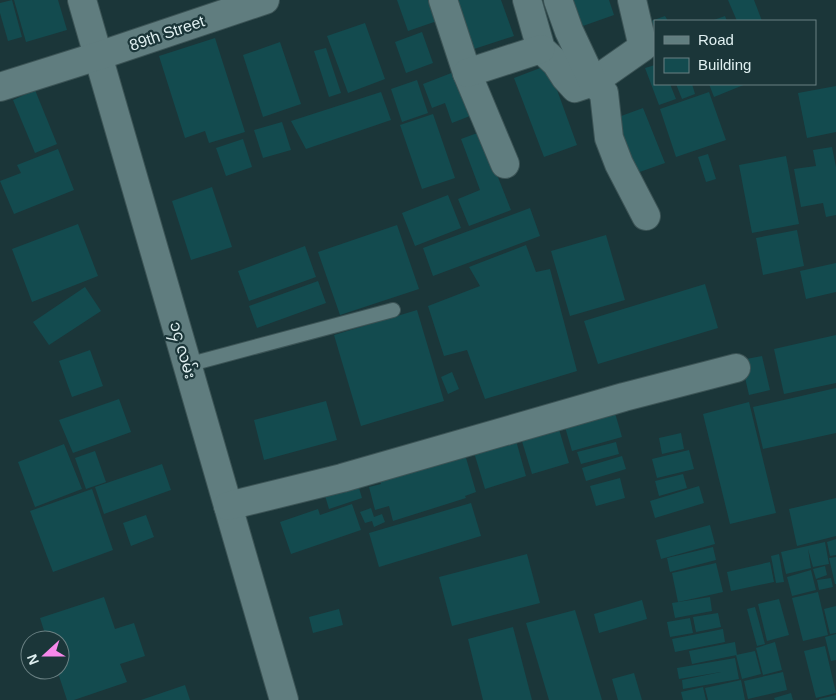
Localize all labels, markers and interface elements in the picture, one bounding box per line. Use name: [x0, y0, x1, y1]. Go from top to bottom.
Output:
street label: 89th Street: [127, 12, 207, 54]
legend: [654, 20, 816, 85]
text: Road: [698, 31, 734, 48]
text: Building: [698, 56, 751, 73]
street label: ၁၄ လမ်း: [162, 319, 202, 382]
north arrow: [20, 630, 70, 680]
text: N: [24, 652, 42, 667]

